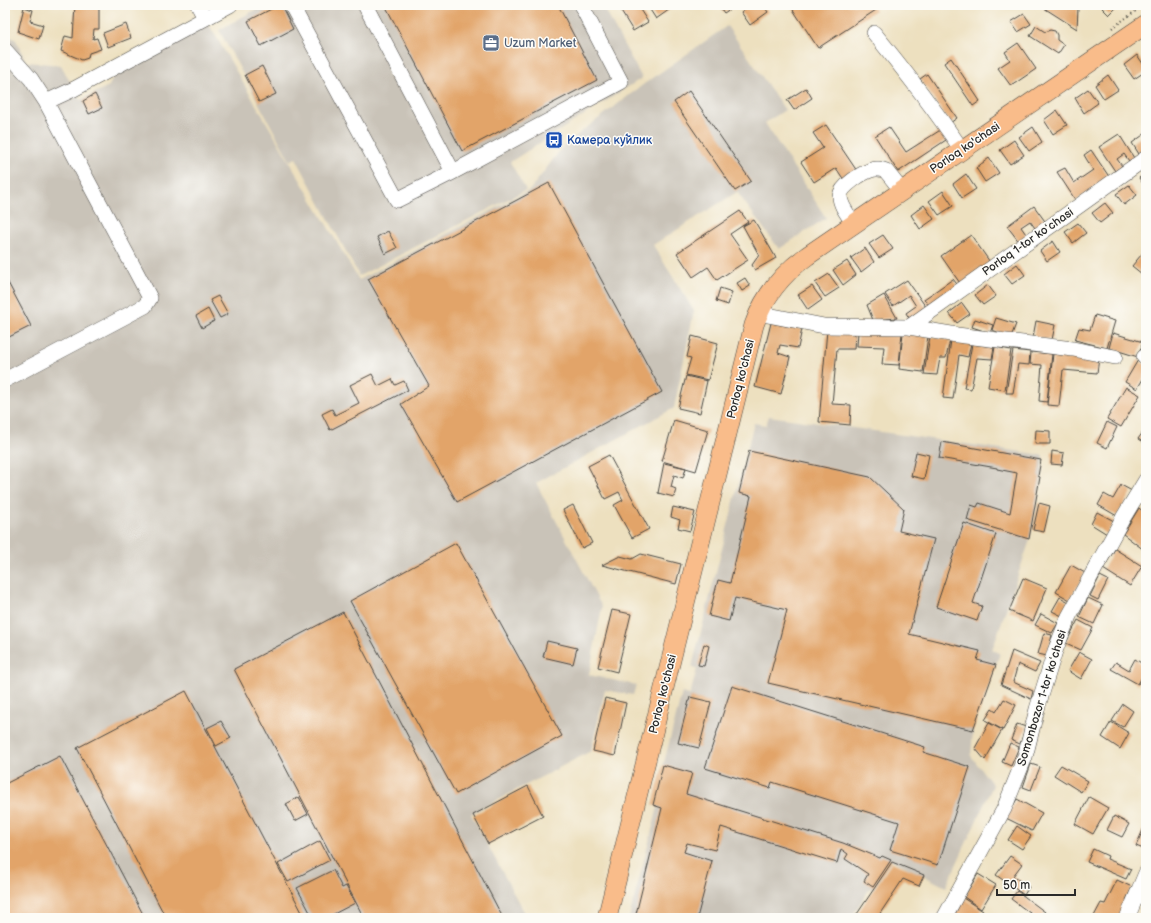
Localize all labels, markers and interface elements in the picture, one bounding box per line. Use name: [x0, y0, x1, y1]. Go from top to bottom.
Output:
office icon: Uzum Market: [481, 33, 501, 53]
place label: Uzum Market: [504, 36, 577, 51]
street label: Porloq ko'chasi: [927, 119, 1003, 177]
bus stop icon: Камера ку́йлик: [544, 130, 564, 150]
place label: Камера ку́йлик: [567, 133, 653, 148]
street label: Porloq 1-tor koʻchasi: [979, 205, 1077, 279]
street label: Porloq ko'chasi: [724, 338, 758, 420]
street label: Somonbozor 1-tor koʻchasi: [1014, 628, 1070, 768]
street label: Porloq ko'chasi: [646, 653, 680, 735]
scale bar: [997, 871, 1075, 897]
text: 50 m: [1003, 878, 1030, 893]

